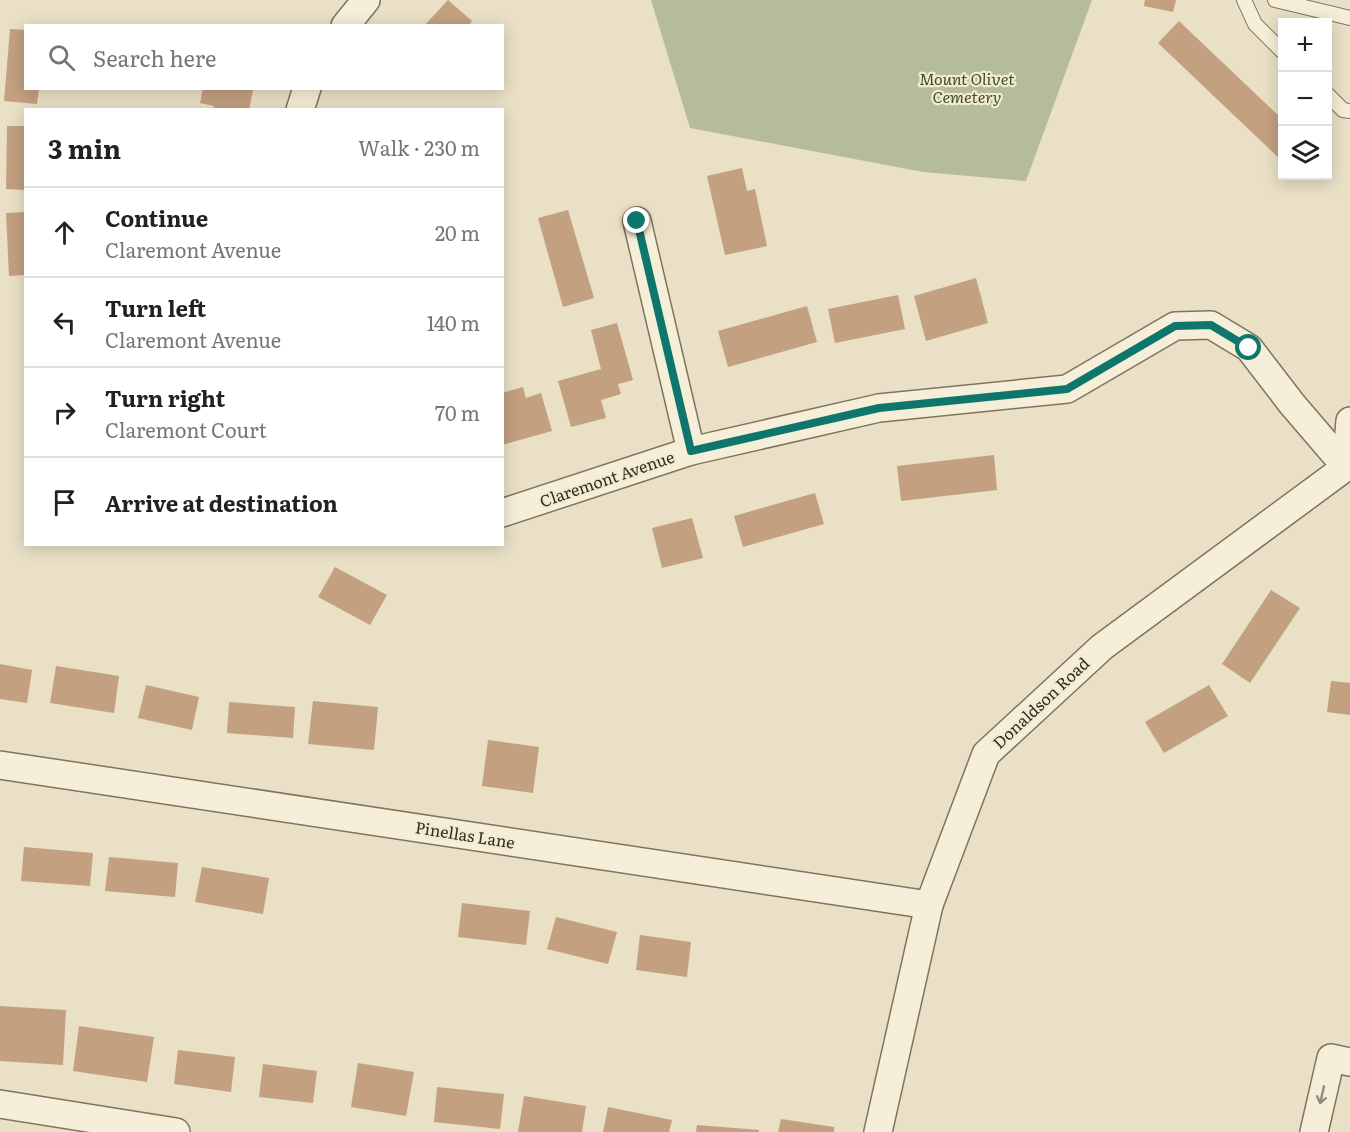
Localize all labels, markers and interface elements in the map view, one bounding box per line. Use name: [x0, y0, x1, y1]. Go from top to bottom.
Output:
map controls: [1278, 18, 1332, 180]
button: +: [1278, 18, 1332, 72]
search box: [24, 24, 504, 90]
icon: search: [45, 41, 78, 74]
text: Search here: [93, 41, 216, 74]
park label: Mount Olivet Cemetery: [919, 66, 1015, 108]
button: −: [1278, 72, 1332, 126]
button: layers: [1278, 126, 1332, 180]
text: 3 min: [48, 128, 121, 167]
text: Walk · 230 m: [358, 132, 480, 162]
text: Continue: [105, 201, 208, 234]
route end: [623, 207, 649, 233]
icon: ahead: [48, 216, 81, 249]
text: 20 m: [435, 217, 480, 247]
text: Claremont Avenue: [105, 234, 281, 264]
text: Turn left: [105, 291, 206, 324]
icon: left: [48, 306, 81, 339]
text: 140 m: [427, 307, 480, 337]
text: Claremont Avenue: [105, 324, 281, 354]
route start: [1235, 334, 1261, 360]
text: Turn right: [105, 381, 225, 414]
icon: right: [48, 396, 81, 429]
text: 70 m: [435, 397, 480, 427]
text: Claremont Court: [105, 414, 267, 444]
street label: Claremont Avenue: [536, 444, 677, 512]
icon: arrive: [48, 486, 81, 519]
text: Arrive at destination: [105, 486, 338, 519]
street label: Donaldson Road: [987, 651, 1094, 754]
street label: Pinellas Lane: [414, 814, 517, 854]
one-way arrow: [1316, 1085, 1328, 1104]

